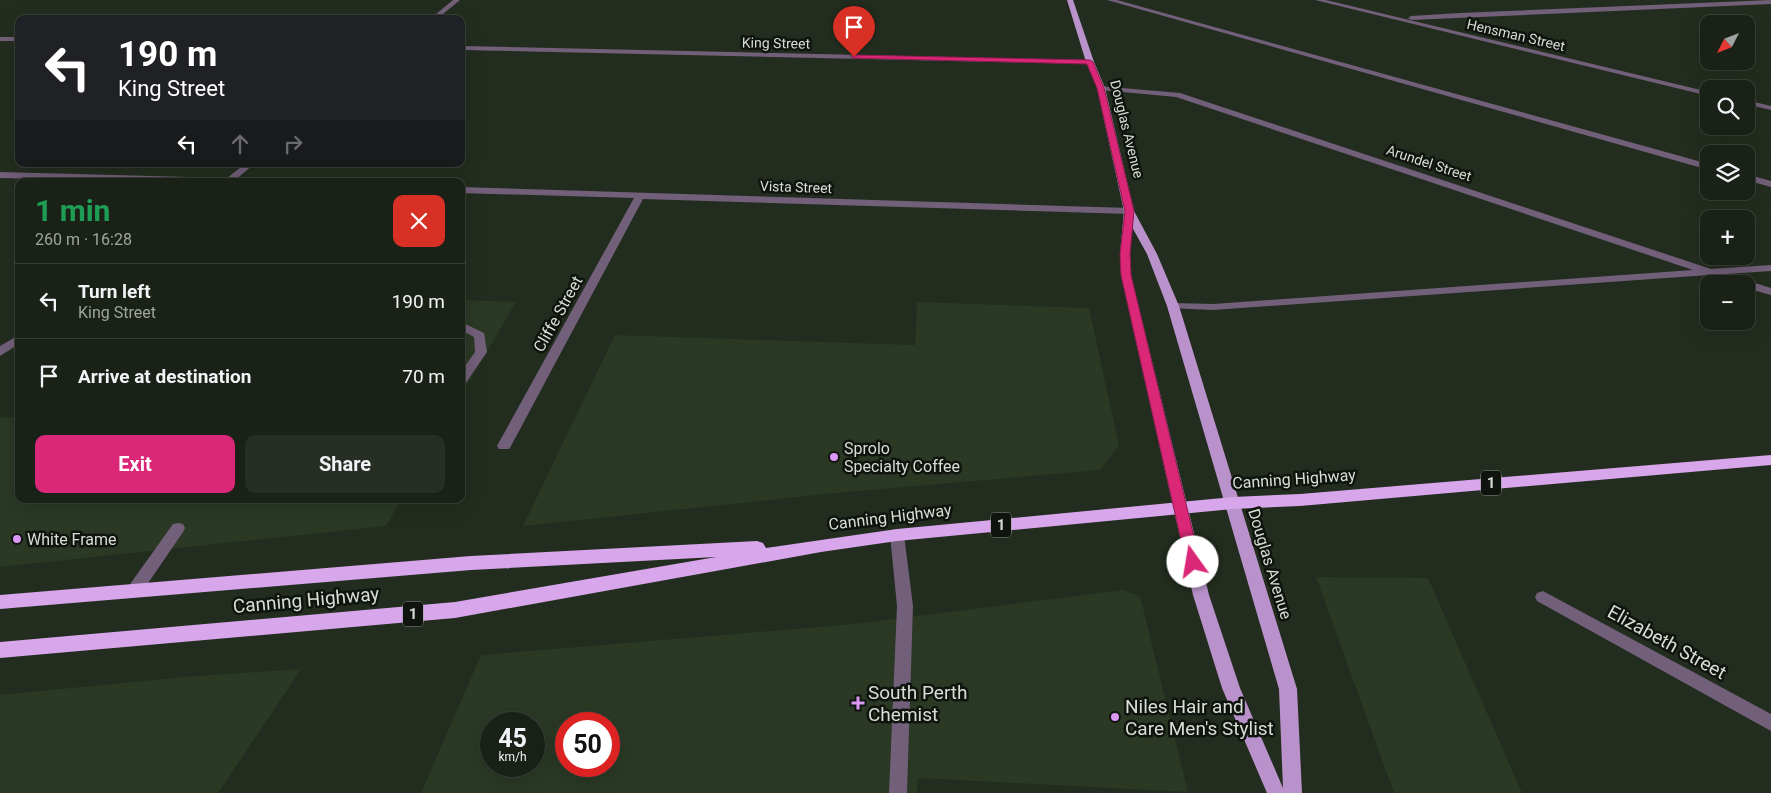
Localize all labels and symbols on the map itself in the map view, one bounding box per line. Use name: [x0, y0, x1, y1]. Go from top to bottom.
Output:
pin: [833, 6, 875, 57]
north arrow: [1700, 15, 1755, 70]
street label: Hensman Street: [1465, 16, 1567, 54]
street label: King Street: [742, 34, 811, 52]
street label: Douglas Avenue: [1107, 78, 1147, 180]
street label: Arundel Street: [1384, 142, 1474, 184]
street label: Vista Street: [760, 178, 833, 196]
street label: Cliffe Street: [529, 273, 587, 355]
place label: Sprolo Specialty Coffee: [844, 439, 960, 476]
marker: Sprolo Specialty Coffee: [828, 451, 840, 463]
street label: Canning Highway: [1232, 465, 1357, 493]
road number: 1: [1481, 470, 1501, 496]
street label: Canning Highway: [827, 500, 953, 534]
street label: Douglas Avenue: [1244, 506, 1296, 622]
road number: 1: [991, 512, 1011, 538]
place label: White Frame: [27, 530, 117, 549]
marker: White Frame: [11, 533, 23, 545]
position arrow: [1166, 535, 1218, 587]
street label: Canning Highway: [232, 582, 380, 618]
street label: Elizabeth Street: [1604, 600, 1730, 684]
road number: 1: [403, 602, 423, 626]
place label: South Perth Chemist: [868, 681, 968, 726]
place label: Niles Hair and Care Men's Stylist: [1125, 695, 1274, 740]
marker: South Perth Chemist: [852, 697, 864, 709]
marker: Niles Hair and Care Men's Stylist: [1109, 711, 1121, 723]
speed limit sign: 50: [555, 712, 620, 777]

